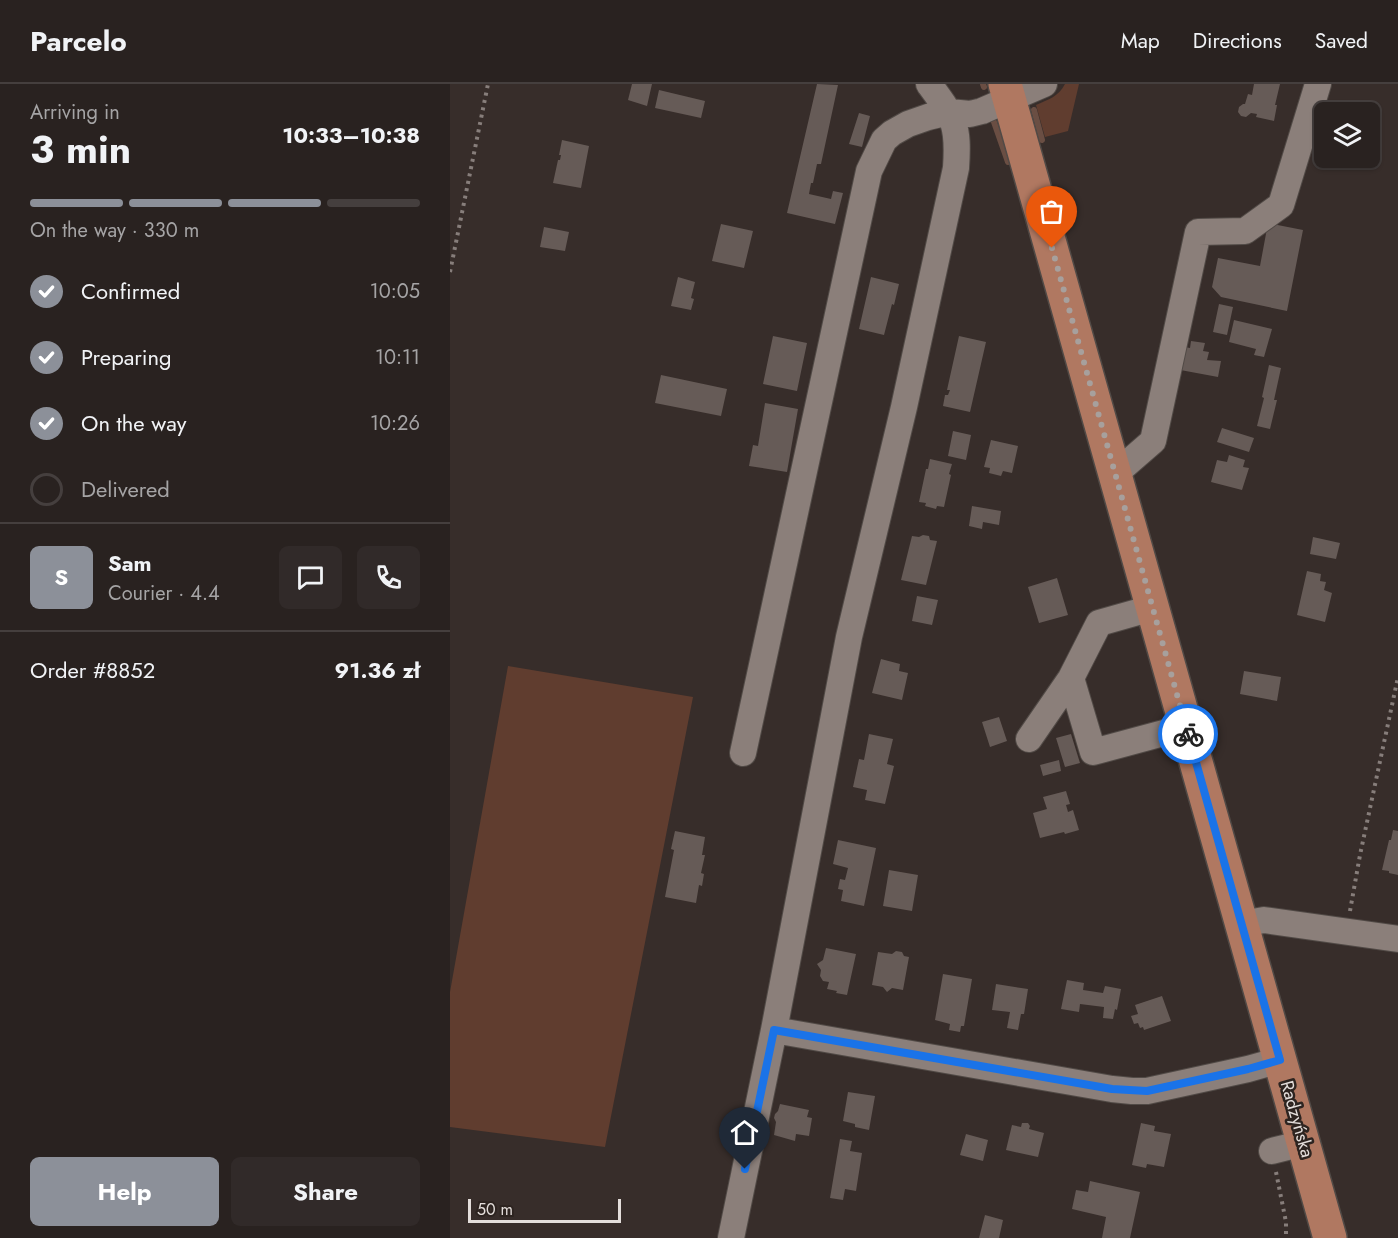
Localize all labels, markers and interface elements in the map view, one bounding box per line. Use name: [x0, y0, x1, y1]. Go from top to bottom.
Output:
text: Parcelo: [30, 21, 127, 62]
text: Map: [1121, 26, 1160, 56]
text: Directions: [1193, 26, 1282, 56]
text: Saved: [1315, 26, 1368, 56]
text: Arriving in: [30, 98, 120, 127]
map controls: [1314, 102, 1380, 168]
button: layers: [1314, 102, 1380, 168]
text: 10:33–10:38: [282, 119, 420, 151]
text: 3 min: [30, 121, 131, 178]
pin: [1026, 186, 1077, 248]
icon: bag: [1035, 195, 1068, 228]
text: On the way · 330 m: [30, 216, 199, 245]
icon: check: [30, 275, 63, 308]
text: Confirmed: [81, 275, 180, 307]
text: 10:05: [370, 277, 420, 306]
icon: check: [30, 341, 63, 374]
text: Preparing: [81, 341, 172, 373]
text: 10:11: [375, 343, 420, 372]
icon: check: [30, 407, 63, 440]
text: On the way: [81, 407, 186, 439]
text: 10:26: [370, 409, 420, 438]
text: Delivered: [81, 473, 170, 505]
button: chat: [279, 546, 342, 609]
button: phone: [357, 546, 420, 609]
text: Sam: [108, 547, 152, 579]
text: S: [55, 561, 68, 593]
text: Courier · 4.4: [108, 579, 220, 608]
text: Order #8852: [30, 654, 155, 686]
text: 91.36 zł: [335, 654, 420, 686]
courier: [1158, 704, 1218, 764]
icon: bike: [1172, 718, 1205, 751]
street label: Radzyńska: [1274, 1078, 1320, 1160]
pin: [719, 1107, 770, 1169]
icon: home: [728, 1116, 761, 1149]
button: Help: [30, 1157, 219, 1226]
button: Share: [231, 1157, 420, 1226]
scale bar: [468, 1196, 621, 1224]
text: 50 m: [477, 1198, 513, 1221]

